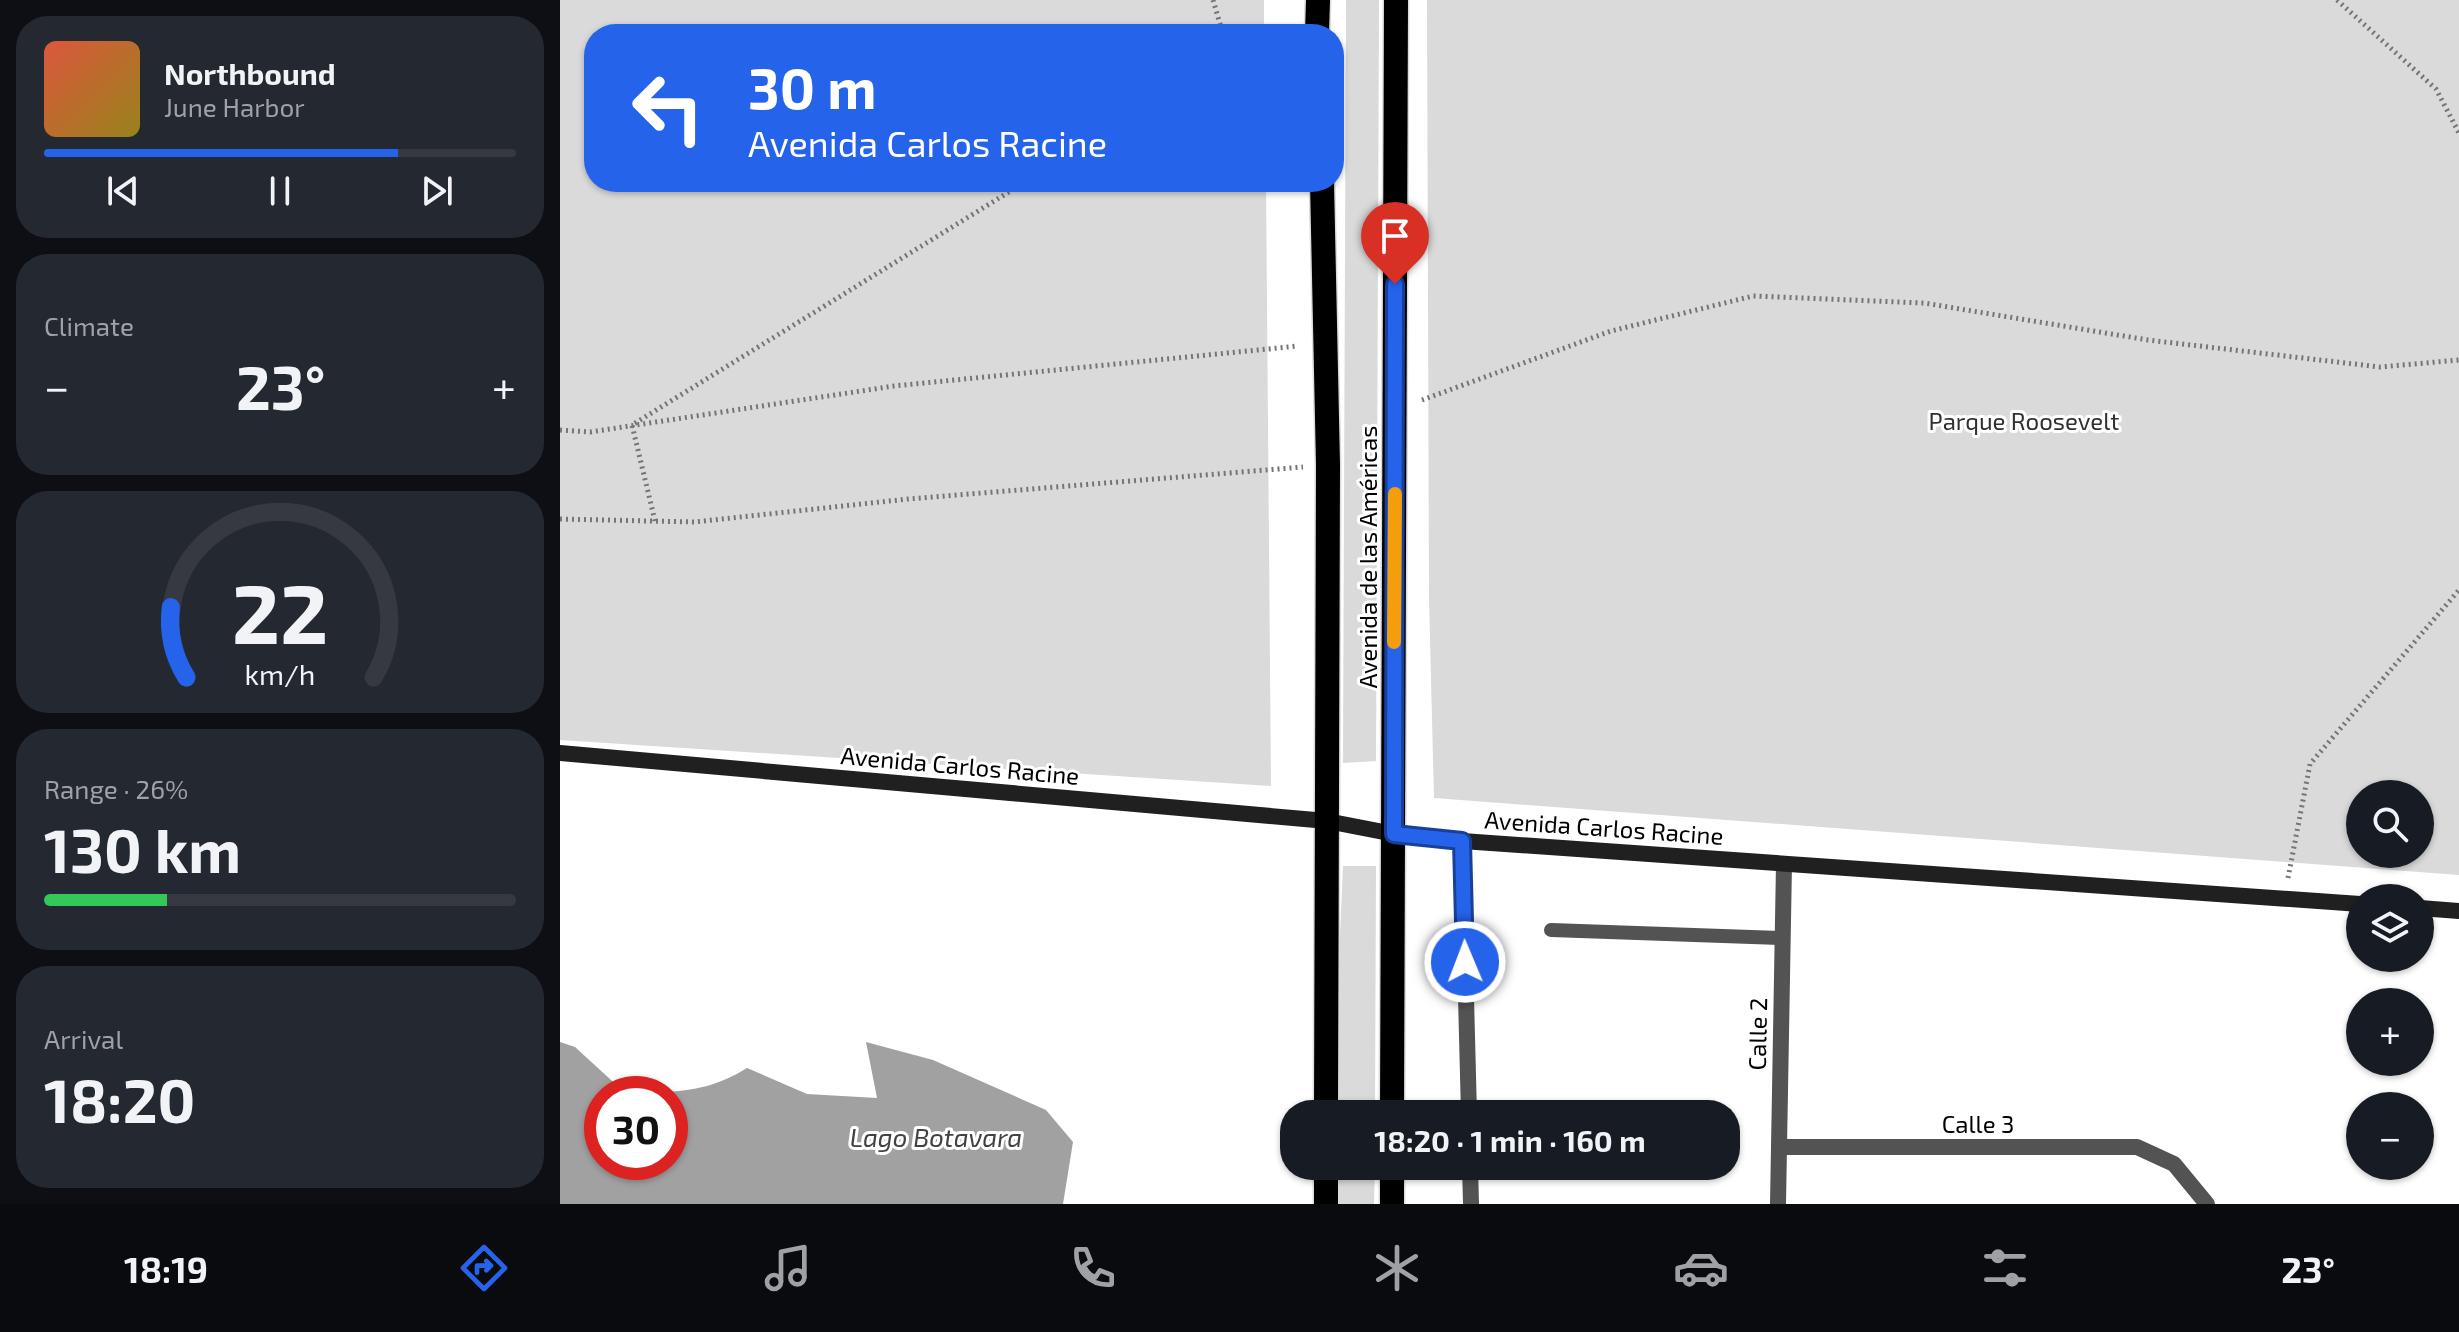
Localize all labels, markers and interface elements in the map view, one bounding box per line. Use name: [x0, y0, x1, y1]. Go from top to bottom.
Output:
text: 30 m: [748, 53, 877, 120]
text: Northbound: [164, 55, 336, 91]
icon: left: [616, 56, 720, 160]
text: June Harbor: [164, 91, 305, 122]
text: Avenida Carlos Racine: [748, 121, 1107, 164]
icon: previous: [101, 169, 145, 213]
icon: pause: [258, 169, 302, 213]
icon: next: [415, 169, 459, 213]
pin: [1361, 202, 1429, 284]
icon: arrive: [1373, 214, 1417, 258]
text: Climate: [44, 310, 134, 341]
text: 23°: [236, 350, 326, 422]
text: −: [44, 359, 70, 412]
text: +: [492, 359, 516, 412]
park label: Parque Roosevelt: [1929, 406, 2119, 435]
street label: Avenida de las Américas: [1353, 426, 1382, 688]
text: 22: [232, 561, 328, 661]
text: km/h: [245, 656, 315, 691]
street label: Avenida Carlos Racine: [839, 740, 1081, 790]
text: Range · 26%: [44, 773, 188, 804]
map controls: [2346, 780, 2434, 1180]
button: search: [2346, 780, 2434, 868]
street label: Avenida Carlos Racine: [1484, 804, 1724, 850]
text: 130 km: [44, 813, 241, 885]
button: layers: [2346, 884, 2434, 972]
position arrow: [1423, 920, 1507, 1004]
button: +: [2346, 988, 2434, 1076]
street label: Calle 2: [1742, 997, 1772, 1071]
text: Arrival: [44, 1023, 123, 1054]
text: 18:20: [44, 1063, 195, 1135]
speed limit sign: 30: [584, 1076, 688, 1180]
button: −: [2346, 1092, 2434, 1180]
street label: Calle 3: [1942, 1109, 2014, 1138]
water label: Lago Botavara: [850, 1121, 1022, 1152]
text: 18:20 · 1 min · 160 m: [1374, 1122, 1646, 1158]
icon: directions: [456, 1240, 512, 1296]
icon: music: [760, 1240, 816, 1296]
icon: phone: [1065, 1240, 1121, 1296]
icon: climate: [1369, 1240, 1425, 1296]
icon: car: [1673, 1240, 1729, 1296]
icon: filters: [1977, 1240, 2033, 1296]
text: 18:19: [124, 1247, 208, 1290]
text: 23°: [2281, 1247, 2335, 1290]

